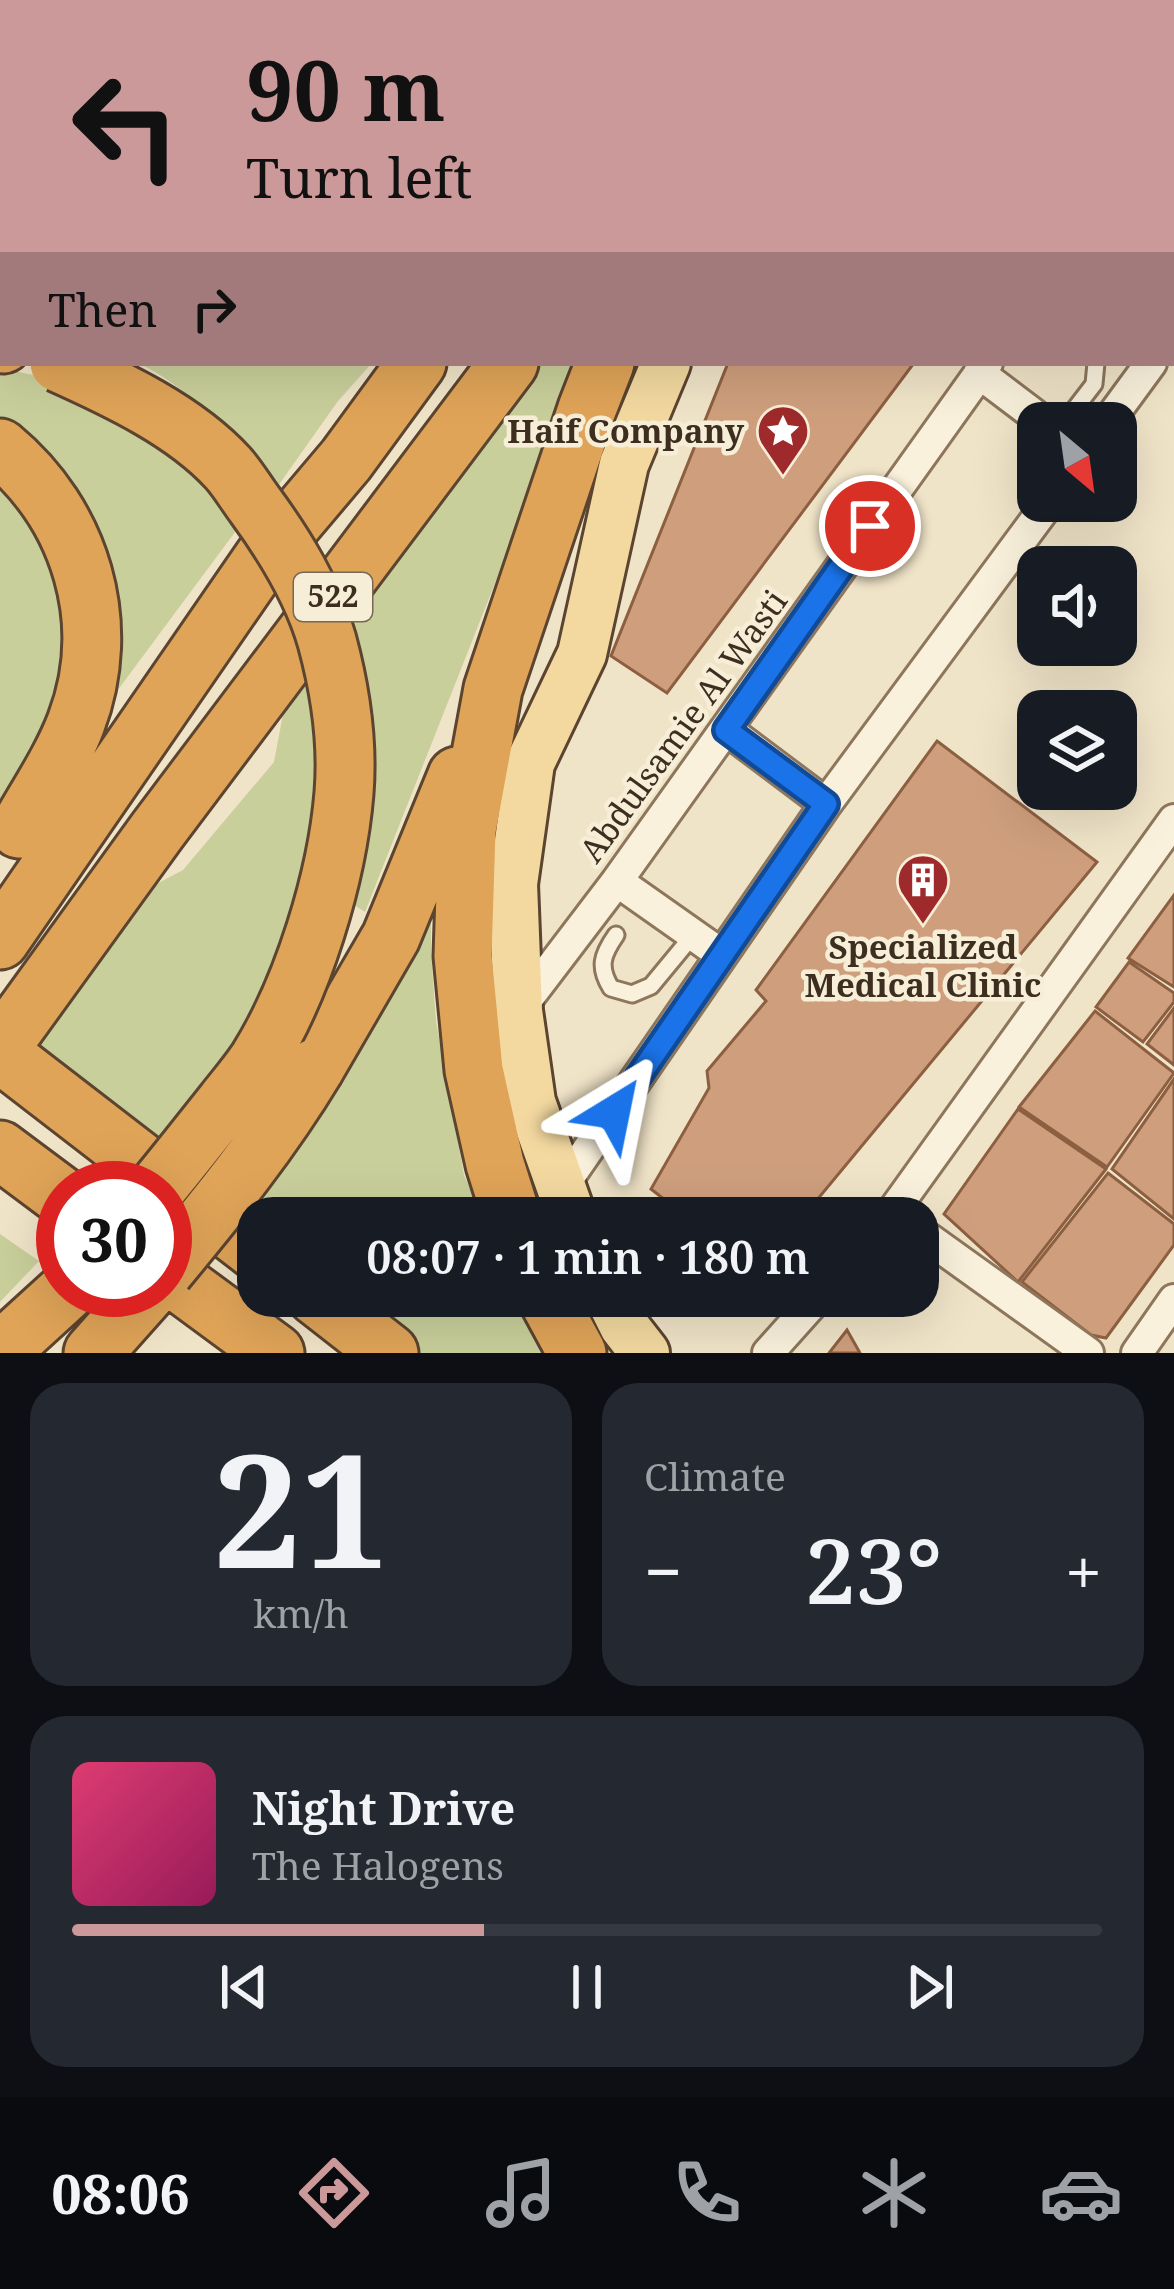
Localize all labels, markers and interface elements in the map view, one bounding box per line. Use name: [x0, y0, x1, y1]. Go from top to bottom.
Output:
text: 90 m: [246, 31, 446, 146]
icon: left: [48, 48, 204, 204]
text: Turn left: [246, 140, 472, 214]
icon: right: [181, 276, 247, 342]
text: Then: [48, 279, 157, 340]
north arrow: [1017, 402, 1137, 522]
map controls: [1017, 402, 1137, 810]
place icon: Haif Company: [755, 403, 811, 477]
place label: Haif Company: [507, 408, 745, 453]
pin: [819, 475, 921, 577]
icon: arrive: [837, 493, 903, 559]
button: sound: [1017, 546, 1137, 666]
road number: 522: [294, 573, 372, 621]
street label: Abdulsamie Al Wasti: [568, 580, 797, 871]
button: layers: [1017, 690, 1137, 810]
building icon: Specialized Medical Clinic: [895, 852, 951, 926]
place label: Specialized Medical Clinic: [804, 924, 1042, 1007]
position arrow: [551, 1049, 677, 1175]
speed limit sign: 30: [36, 1161, 192, 1317]
text: 08:07 · 1 min · 180 m: [366, 1226, 810, 1287]
text: 21: [213, 1401, 389, 1614]
text: Climate: [644, 1449, 786, 1502]
text: 23°: [805, 1508, 942, 1630]
text: −: [644, 1525, 682, 1615]
text: +: [1065, 1525, 1102, 1615]
text: km/h: [253, 1586, 349, 1639]
text: Night Drive: [252, 1777, 515, 1838]
text: The Halogens: [252, 1838, 504, 1891]
icon: previous: [211, 1954, 277, 2020]
icon: pause: [554, 1954, 620, 2020]
icon: next: [897, 1954, 963, 2020]
icon: directions: [292, 2151, 376, 2235]
icon: music: [479, 2151, 563, 2235]
icon: phone: [665, 2151, 749, 2235]
icon: climate: [852, 2151, 936, 2235]
icon: car: [1039, 2151, 1123, 2235]
text: 08:06: [51, 2156, 190, 2230]

